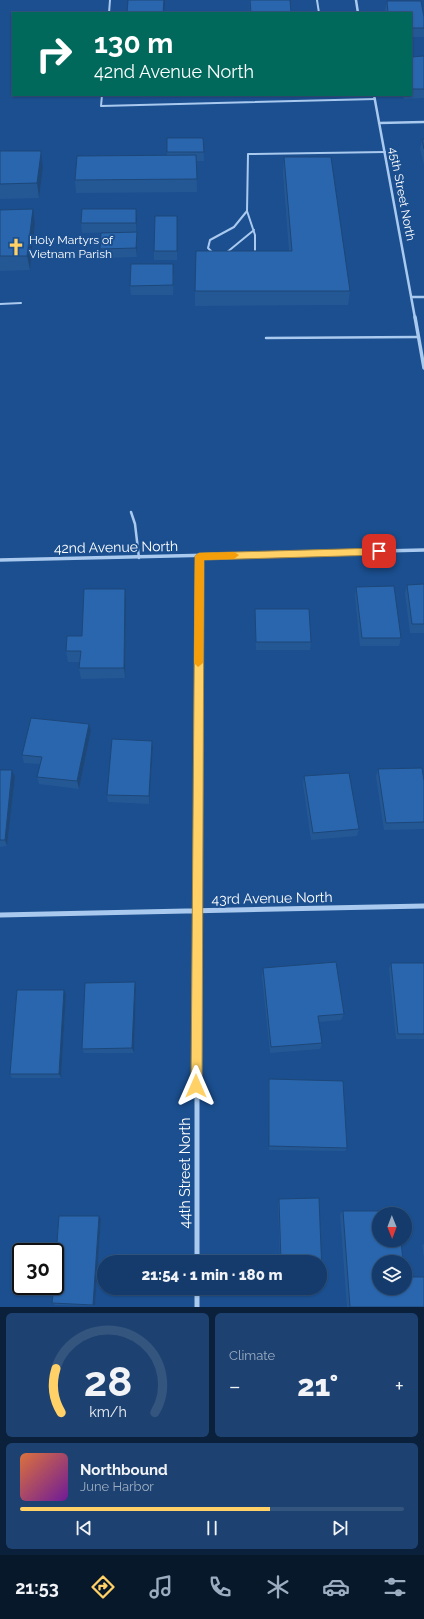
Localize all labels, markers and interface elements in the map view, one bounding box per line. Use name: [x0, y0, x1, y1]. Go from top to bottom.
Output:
text: 130 m: [94, 27, 173, 60]
icon: right: [28, 28, 80, 80]
text: 42nd Avenue North: [94, 61, 254, 82]
street label: 45th Street North: [386, 146, 418, 242]
place label: Holy Martyrs of Vietnam Parish: [29, 233, 114, 261]
church icon: Holy Martyrs of Vietnam Parish: [6, 237, 26, 257]
pin: [362, 534, 396, 568]
street label: 42nd Avenue North: [54, 538, 178, 556]
icon: arrive: [368, 540, 390, 562]
street label: 43rd Avenue North: [211, 889, 333, 907]
position arrow: [175, 1065, 217, 1107]
street label: 44th Street North: [177, 1118, 193, 1228]
north arrow: [372, 1207, 412, 1247]
map controls: [372, 1207, 412, 1295]
speed limit sign: 30: [12, 1243, 64, 1295]
button: layers: [372, 1255, 412, 1295]
text: 21:54 · 1 min · 180 m: [142, 1266, 282, 1284]
text: Climate: [229, 1348, 275, 1363]
text: 28: [83, 1357, 132, 1406]
text: 21°: [297, 1368, 338, 1403]
text: −: [229, 1373, 241, 1399]
text: +: [395, 1373, 404, 1399]
text: km/h: [89, 1404, 126, 1420]
text: Northbound: [80, 1461, 168, 1479]
text: June Harbor: [80, 1479, 154, 1494]
icon: previous: [73, 1517, 95, 1539]
icon: pause: [201, 1517, 223, 1539]
icon: next: [329, 1517, 351, 1539]
icon: directions: [89, 1573, 117, 1601]
icon: music: [147, 1573, 175, 1601]
icon: phone: [206, 1573, 234, 1601]
icon: climate: [264, 1573, 292, 1601]
icon: car: [322, 1573, 350, 1601]
icon: filters: [381, 1573, 409, 1601]
text: 21:53: [15, 1577, 59, 1598]

